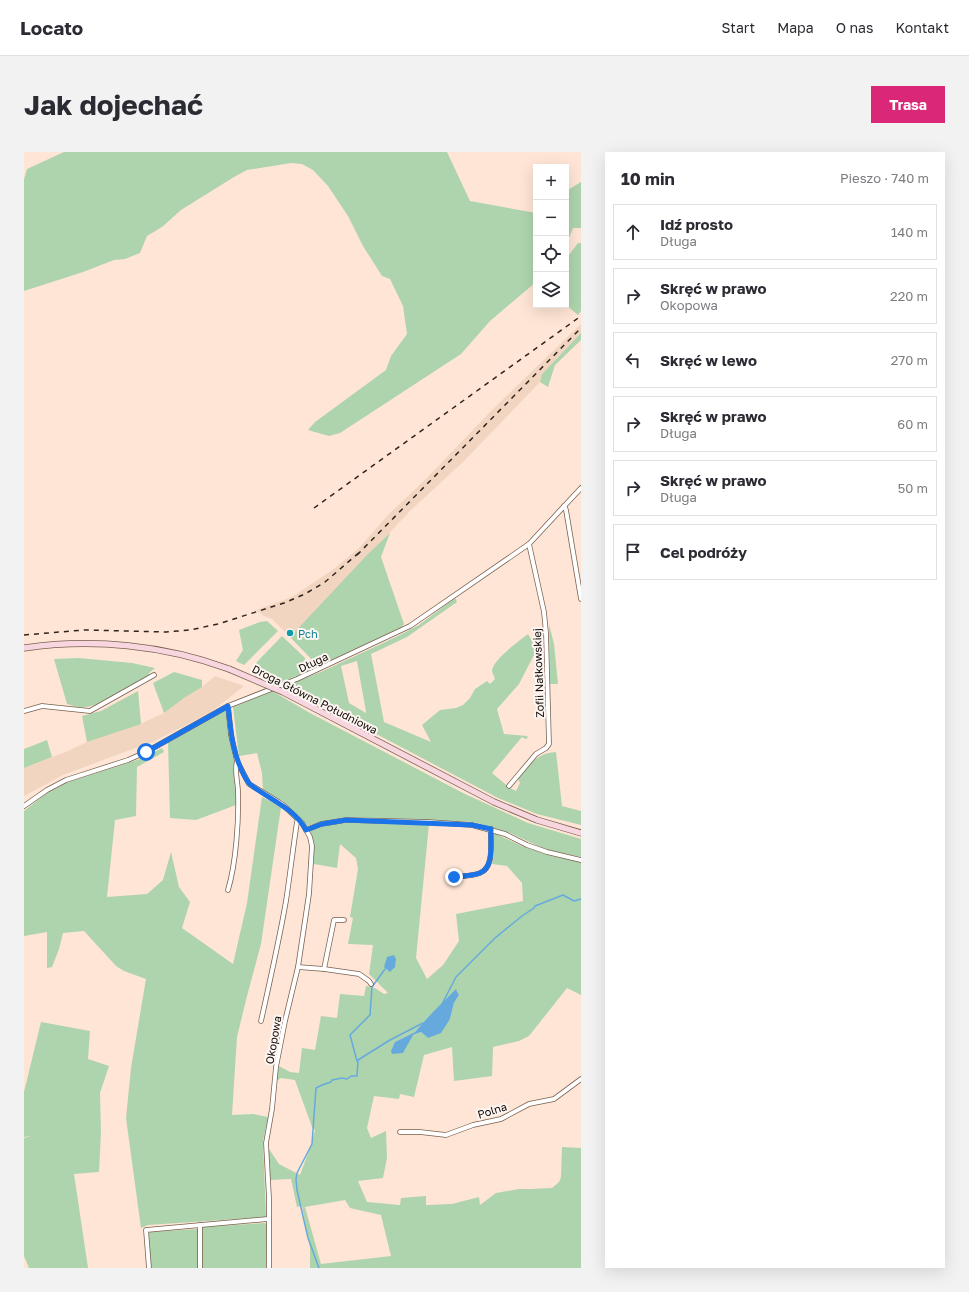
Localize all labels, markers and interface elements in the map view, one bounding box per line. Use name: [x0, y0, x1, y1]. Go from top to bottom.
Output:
text: Locato: [20, 16, 83, 39]
text: Start: [722, 19, 755, 36]
text: Mapa: [777, 19, 814, 36]
text: O nas: [836, 19, 873, 36]
text: Kontakt: [895, 19, 949, 36]
button: Trasa: [871, 86, 945, 123]
text: Jak dojechać: [24, 88, 203, 121]
map controls: [533, 164, 569, 308]
button: +: [533, 164, 569, 200]
text: 10 min: [621, 168, 675, 189]
text: Pieszo · 740 m: [840, 170, 929, 186]
button: −: [533, 200, 569, 236]
text: Idź prosto: [660, 215, 733, 233]
icon: ahead: [622, 221, 644, 243]
text: 140 m: [891, 224, 928, 240]
text: Długa: [660, 233, 697, 249]
button: locate: [533, 236, 569, 272]
button: layers: [533, 272, 569, 308]
text: Skręć w prawo: [660, 279, 767, 297]
icon: right: [622, 285, 644, 307]
text: 220 m: [890, 288, 928, 304]
text: Okopowa: [660, 297, 718, 313]
icon: left: [622, 349, 644, 371]
text: Skręć w lewo: [660, 351, 757, 369]
text: 270 m: [891, 352, 928, 368]
text: Skręć w prawo: [660, 407, 767, 425]
icon: right: [622, 413, 644, 435]
text: 60 m: [897, 416, 928, 432]
text: Długa: [660, 425, 697, 441]
text: Skręć w prawo: [660, 471, 767, 489]
icon: right: [622, 477, 644, 499]
text: 50 m: [898, 480, 928, 496]
text: Długa: [660, 489, 697, 505]
icon: arrive: [622, 541, 644, 563]
text: Cel podróży: [660, 543, 747, 561]
place label: Pch: [298, 627, 318, 640]
marker: Pch: [285, 628, 295, 638]
street label: Zofii Nałkowskiej: [530, 628, 546, 718]
street label: Długa: [296, 650, 330, 674]
street label: Droga Główna Południowa: [250, 662, 380, 736]
route start: [137, 743, 155, 761]
route end: [445, 868, 463, 886]
street label: Okopowa: [262, 1015, 284, 1065]
street label: Polna: [476, 1099, 508, 1121]

